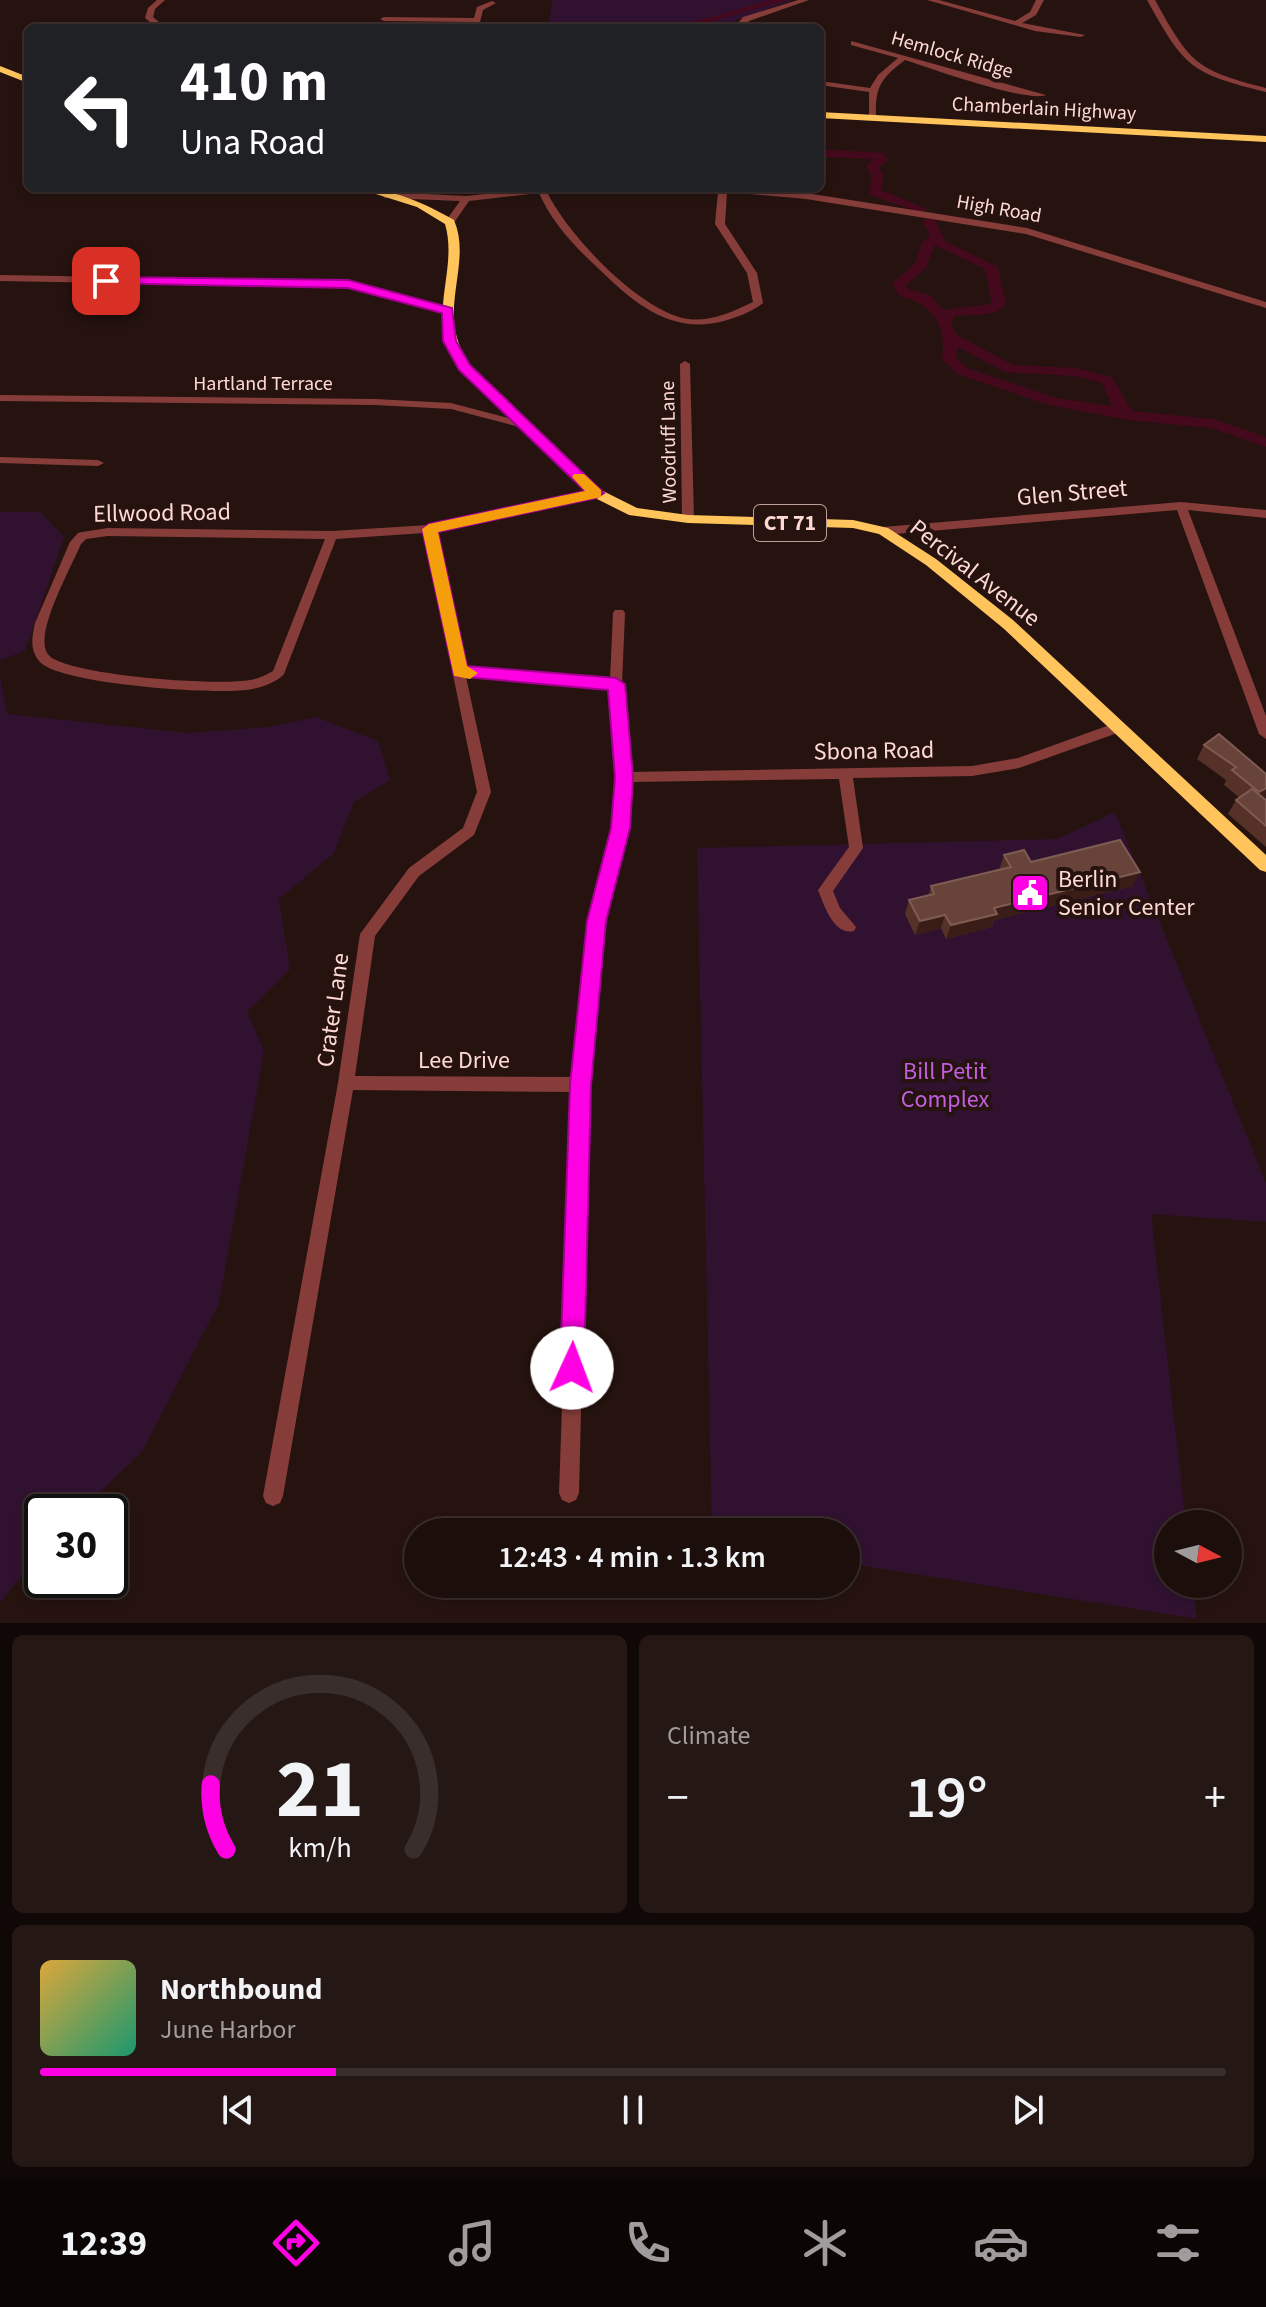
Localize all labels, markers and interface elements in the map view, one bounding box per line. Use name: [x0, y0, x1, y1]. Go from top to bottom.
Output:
street label: Hemlock Ridge: [888, 24, 1016, 86]
text: 410 m: [180, 43, 328, 122]
icon: left: [48, 56, 152, 160]
street label: Chamberlain Highway: [951, 90, 1137, 128]
text: Una Road: [180, 117, 326, 168]
street label: High Road: [954, 188, 1044, 230]
pin: [72, 247, 140, 315]
icon: arrive: [84, 259, 128, 303]
street label: Hartland Terrace: [193, 370, 333, 398]
street label: Woodruff Lane: [654, 380, 684, 504]
street label: Glen Street: [1015, 471, 1129, 515]
street label: Ellwood Road: [93, 494, 231, 532]
road number: CT 71: [754, 505, 826, 541]
street label: Percival Avenue: [902, 511, 1048, 635]
street label: Sbona Road: [813, 732, 935, 770]
place label: Berlin Senior Center: [1058, 862, 1195, 925]
public building icon: Berlin Senior Center: [1009, 872, 1051, 914]
street label: Crater Lane: [308, 951, 358, 1069]
street label: Lee Drive: [418, 1043, 510, 1078]
park label: Bill Petit Complex: [901, 1054, 990, 1117]
position arrow: [530, 1326, 614, 1410]
speed limit sign: 30: [24, 1494, 128, 1598]
north arrow: [1154, 1510, 1242, 1598]
map controls: [1154, 1510, 1242, 1598]
text: 12:43 · 4 min · 1.3 km: [498, 1536, 766, 1579]
text: Climate: [667, 1717, 751, 1754]
text: 21: [276, 1731, 363, 1849]
text: 19°: [905, 1756, 988, 1841]
text: −: [667, 1767, 689, 1830]
text: +: [1204, 1767, 1226, 1830]
text: km/h: [288, 1828, 351, 1868]
text: Northbound: [160, 1968, 322, 2011]
text: June Harbor: [160, 2011, 296, 2048]
icon: previous: [216, 2088, 260, 2132]
icon: pause: [611, 2088, 655, 2132]
icon: next: [1006, 2088, 1050, 2132]
icon: directions: [268, 2215, 324, 2271]
icon: music: [444, 2215, 500, 2271]
icon: phone: [620, 2215, 676, 2271]
icon: climate: [797, 2215, 853, 2271]
icon: car: [973, 2215, 1029, 2271]
icon: filters: [1150, 2215, 1206, 2271]
text: 12:39: [60, 2218, 147, 2269]

